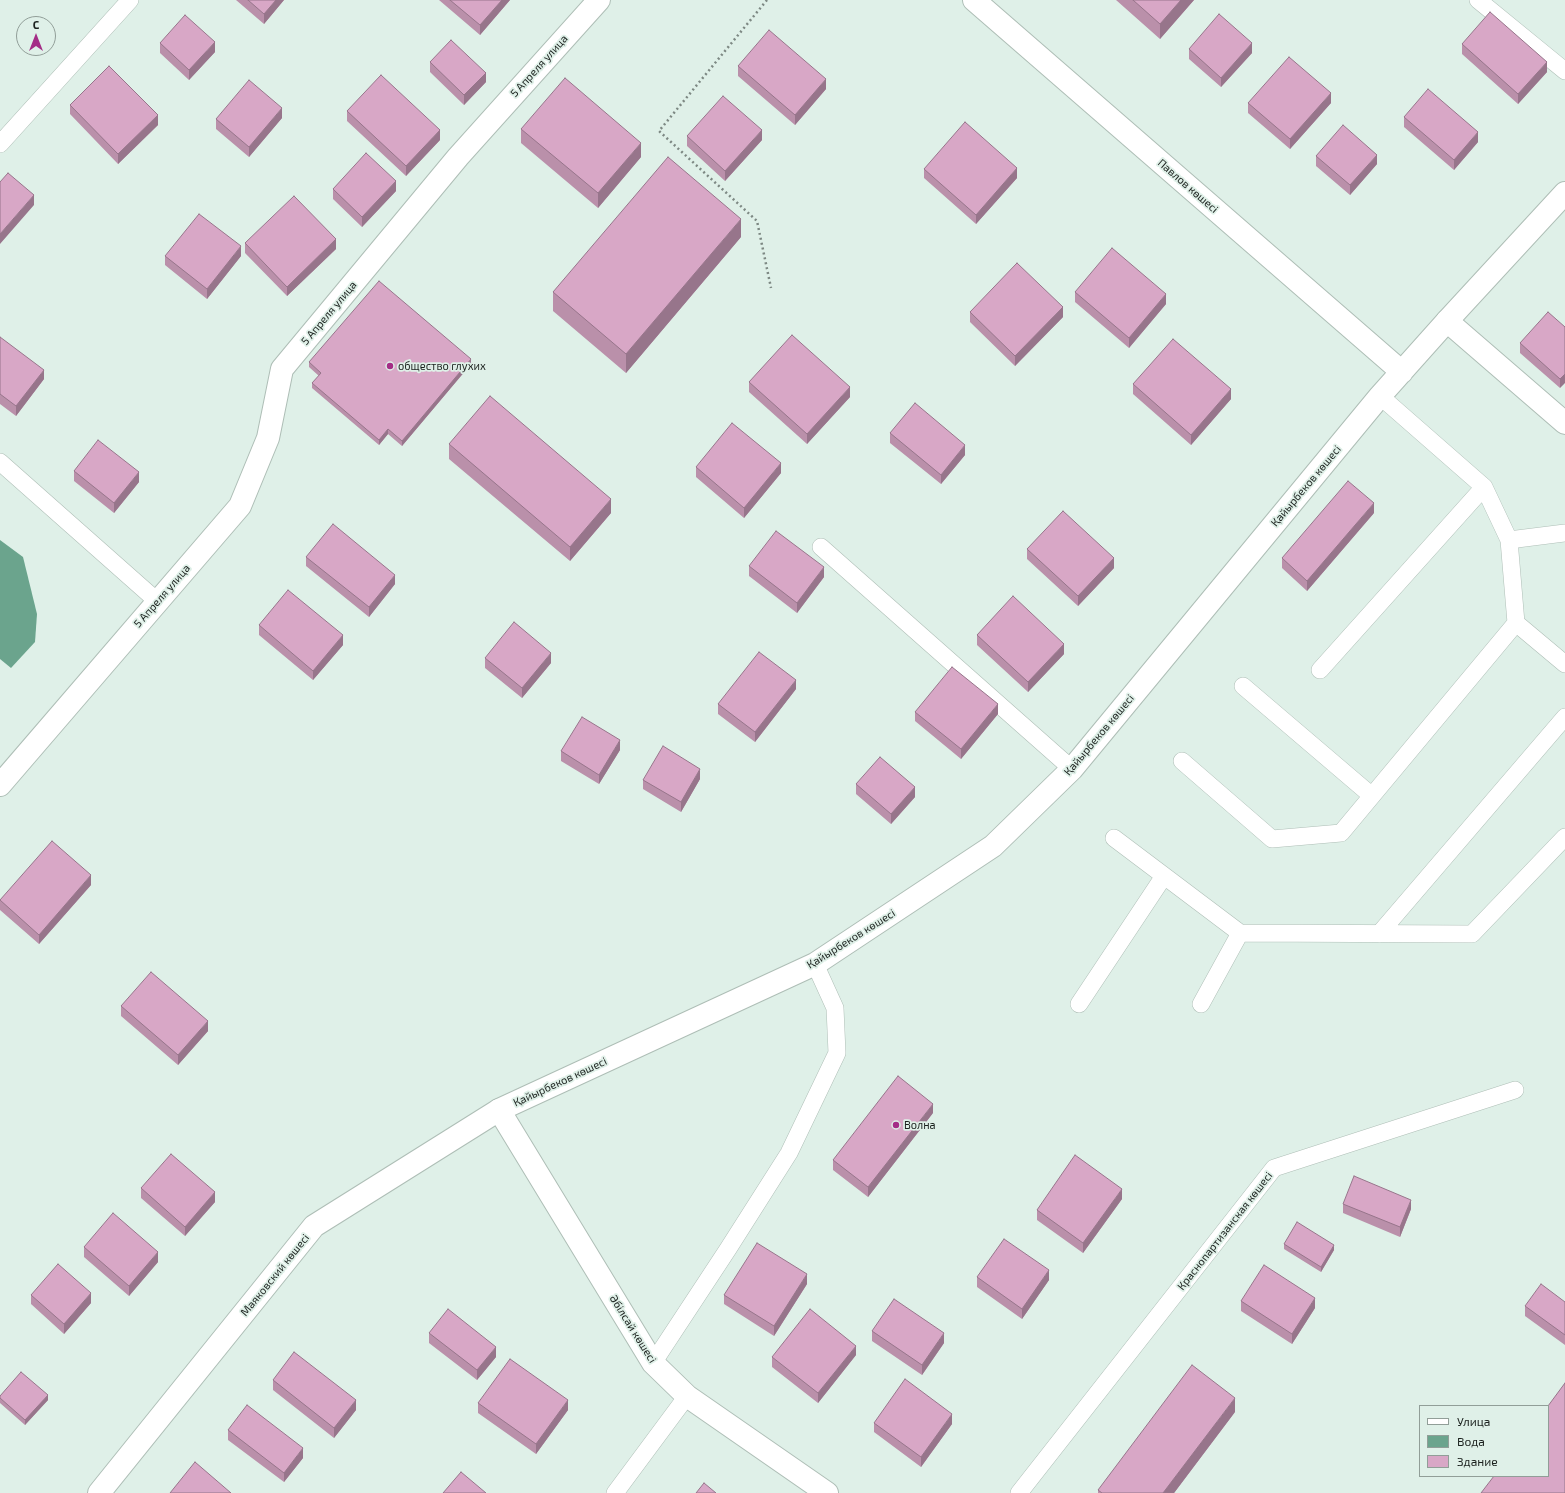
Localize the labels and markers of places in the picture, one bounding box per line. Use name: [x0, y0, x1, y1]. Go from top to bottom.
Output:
place label: общество глухих: [398, 359, 486, 373]
marker: общество глухих: [385, 361, 395, 371]
place label: Волна: [904, 1118, 936, 1132]
marker: Волна: [891, 1120, 901, 1130]

